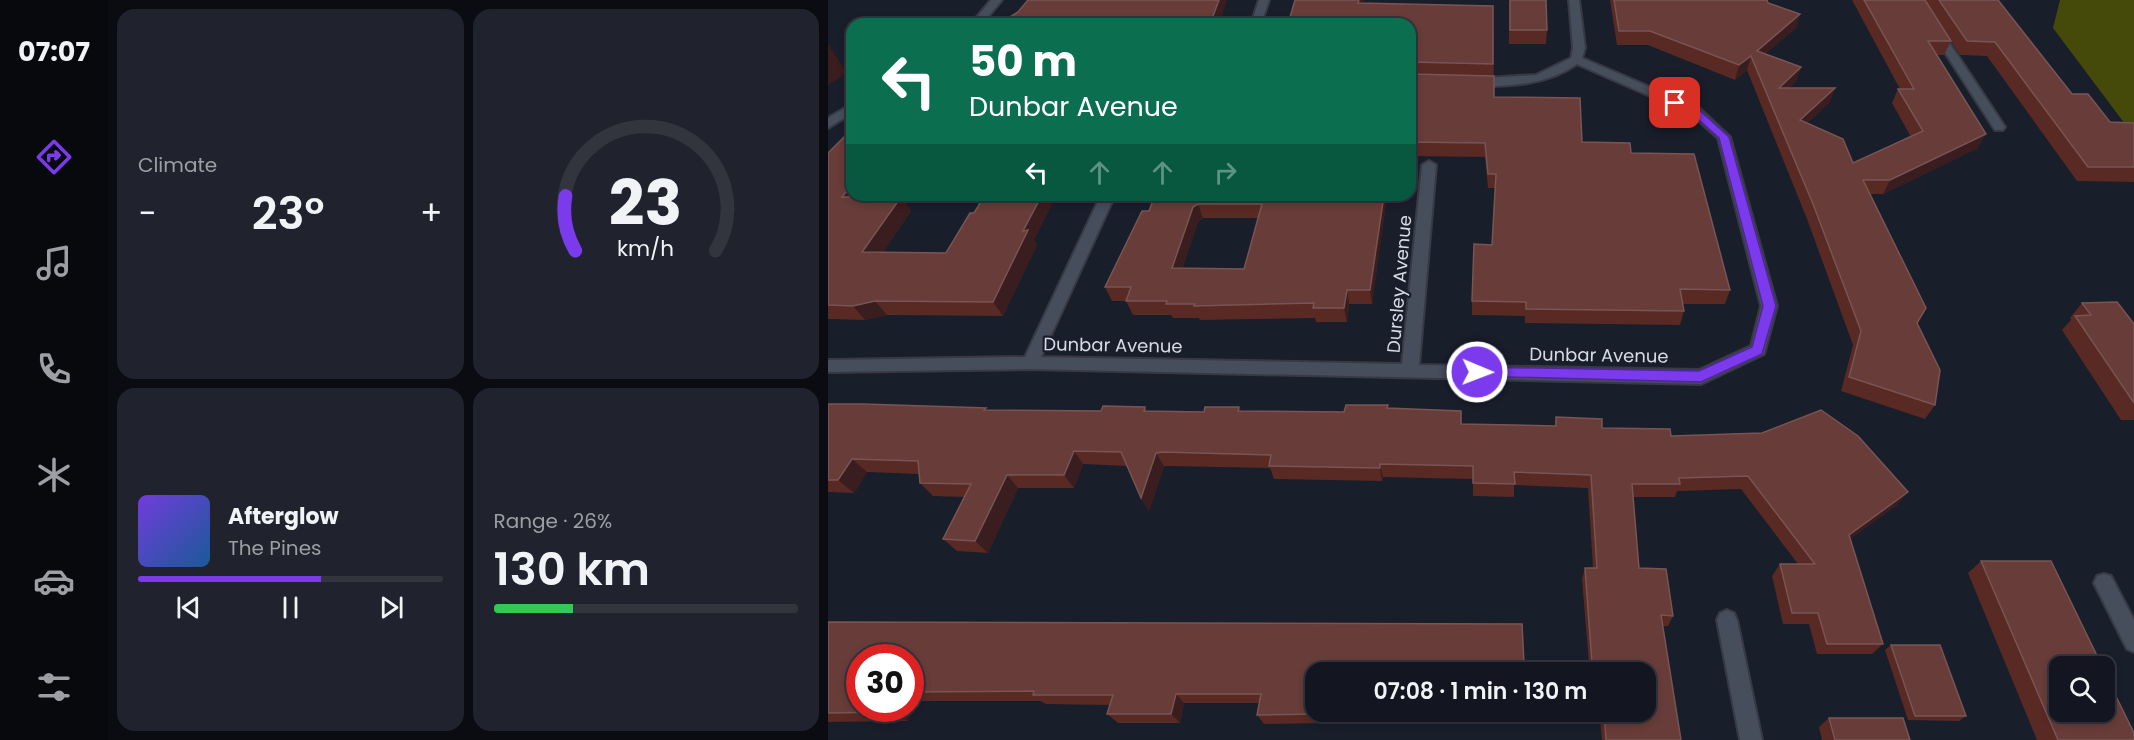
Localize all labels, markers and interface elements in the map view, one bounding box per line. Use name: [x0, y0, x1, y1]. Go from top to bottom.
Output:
text: 50 m: [969, 32, 1077, 91]
text: 07:07: [18, 33, 90, 70]
icon: left: [870, 42, 948, 120]
pin: [1649, 77, 1700, 128]
icon: arrive: [1658, 86, 1691, 119]
text: Dunbar Avenue: [969, 88, 1178, 125]
icon: directions: [33, 136, 75, 178]
text: Climate: [138, 151, 217, 179]
icon: left: [1020, 156, 1053, 189]
icon: ahead: [1083, 156, 1116, 189]
icon: ahead: [1146, 156, 1179, 189]
icon: right: [1209, 156, 1242, 189]
text: 23: [609, 159, 682, 247]
text: 23°: [252, 182, 324, 245]
text: −: [138, 190, 156, 237]
text: +: [420, 190, 443, 237]
street label: Dursley Avenue: [1381, 214, 1417, 354]
text: km/h: [617, 233, 674, 264]
icon: music: [33, 242, 75, 284]
street label: Dunbar Avenue: [1043, 331, 1183, 359]
position arrow: [1445, 340, 1509, 404]
street label: Dunbar Avenue: [1529, 341, 1669, 369]
icon: phone: [33, 348, 75, 390]
icon: climate: [33, 454, 75, 496]
text: Afterglow: [228, 501, 339, 532]
text: Range · 26%: [494, 507, 612, 535]
text: The Pines: [228, 534, 322, 562]
text: 130 km: [494, 538, 650, 601]
icon: car: [33, 560, 75, 602]
icon: previous: [172, 591, 205, 624]
icon: pause: [274, 591, 307, 624]
icon: next: [375, 591, 408, 624]
speed limit sign: 30: [846, 644, 924, 722]
map controls: [2049, 656, 2115, 722]
button: search: [2049, 656, 2115, 722]
icon: filters: [33, 666, 75, 708]
text: 07:08 · 1 min · 130 m: [1374, 676, 1587, 707]

